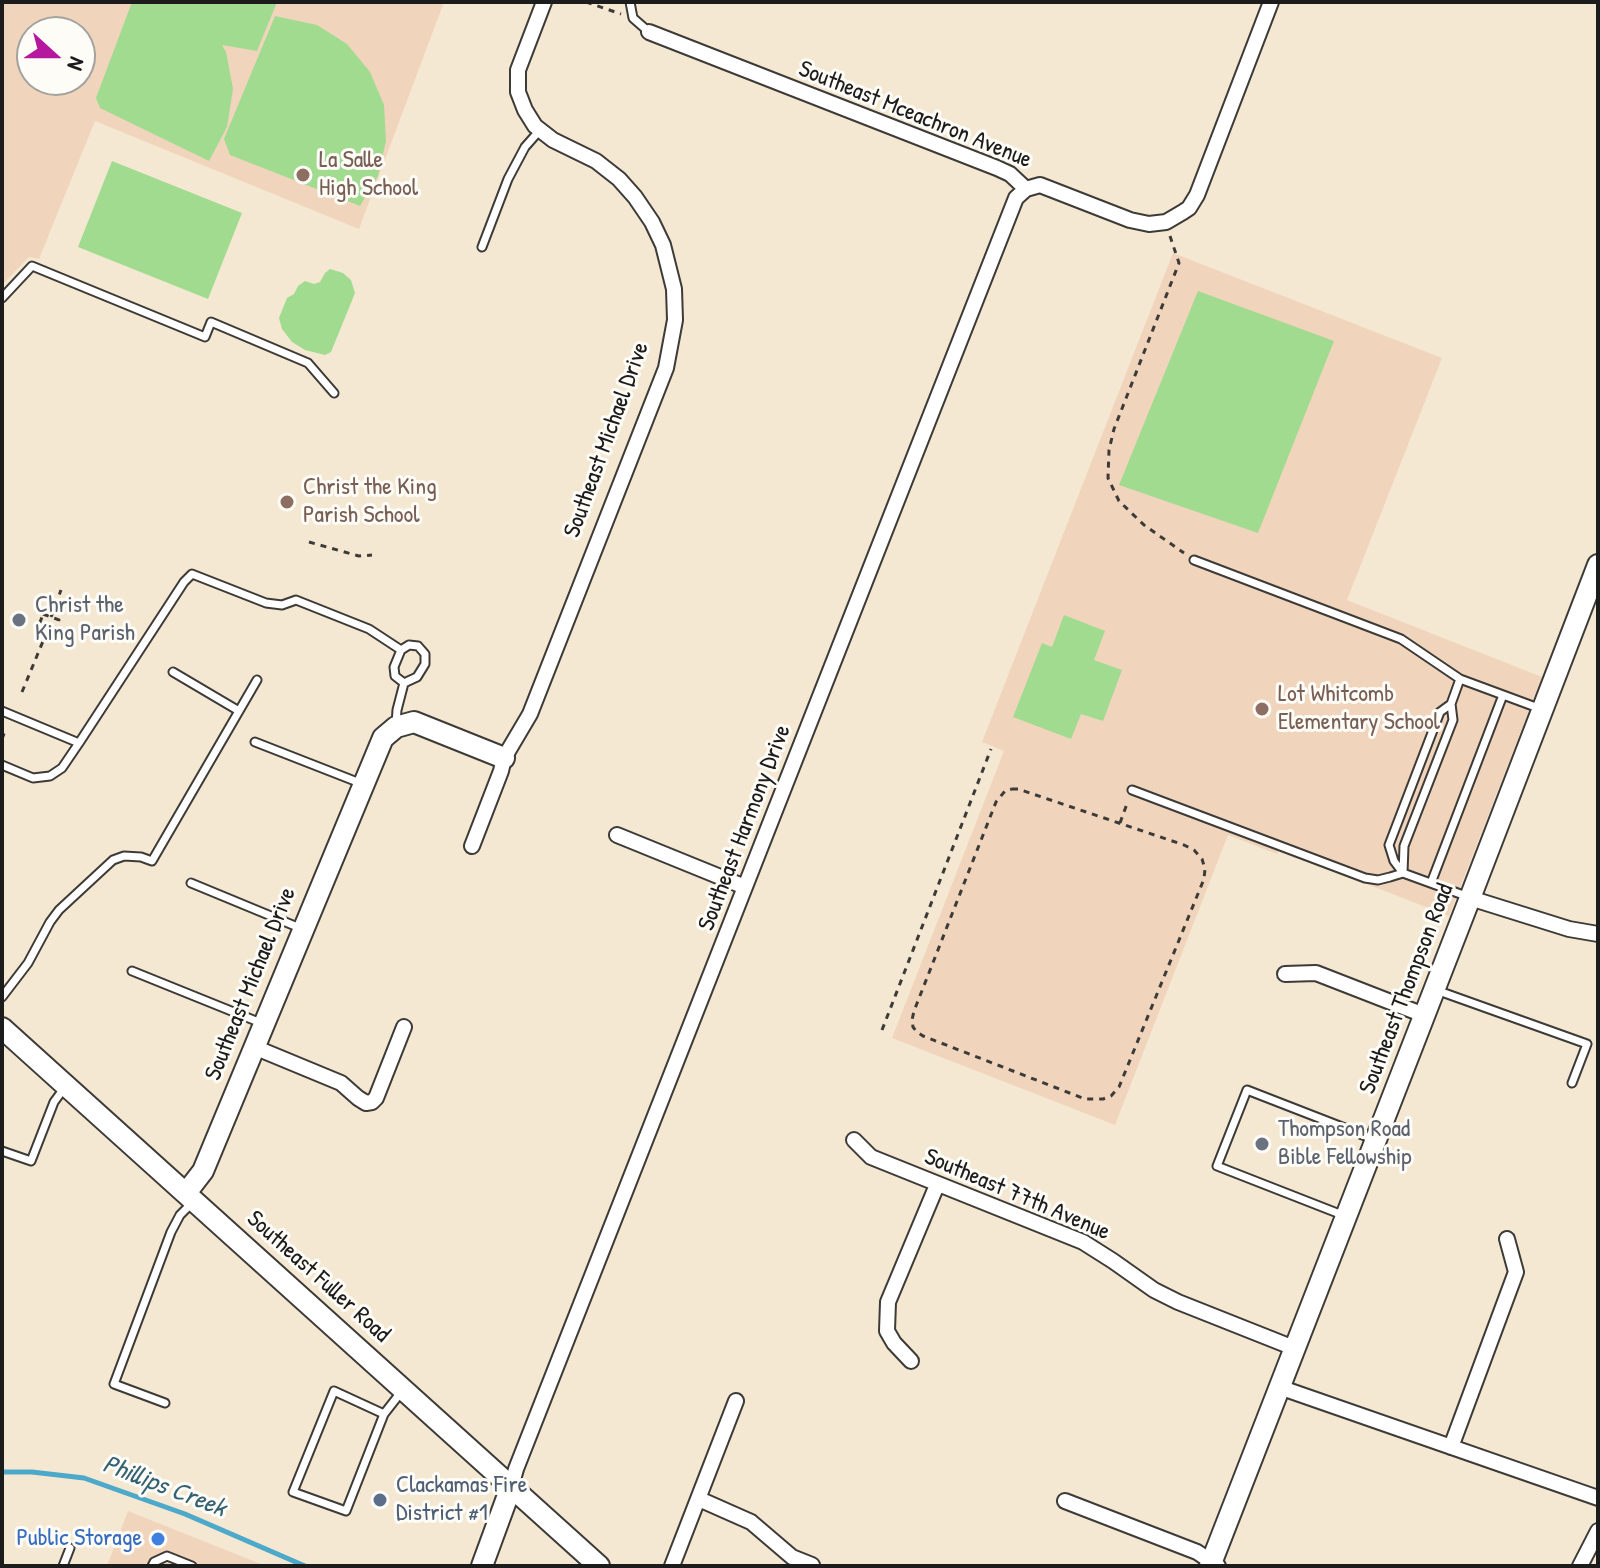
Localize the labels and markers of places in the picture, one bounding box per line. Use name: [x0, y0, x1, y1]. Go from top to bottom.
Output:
place label: La Salle High School: [319, 147, 418, 203]
marker: La Salle High School: [294, 166, 312, 184]
place label: Christ the King Parish School: [303, 474, 437, 530]
marker: Christ the King Parish School: [278, 493, 296, 511]
place label: Christ the King Parish: [35, 592, 135, 648]
marker: Christ the King Parish: [10, 611, 28, 629]
place label: Lot Whitcomb Elementary School: [1278, 681, 1440, 737]
marker: Lot Whitcomb Elementary School: [1253, 700, 1271, 718]
place label: Thompson Road Bible Fellowship: [1278, 1116, 1412, 1172]
marker: Thompson Road Bible Fellowship: [1253, 1135, 1271, 1153]
place label: Clackamas Fire District #1: [396, 1472, 527, 1528]
marker: Clackamas Fire District #1: [371, 1491, 389, 1509]
place label: Public Storage: [17, 1525, 142, 1553]
marker: Public Storage: [149, 1530, 167, 1548]

